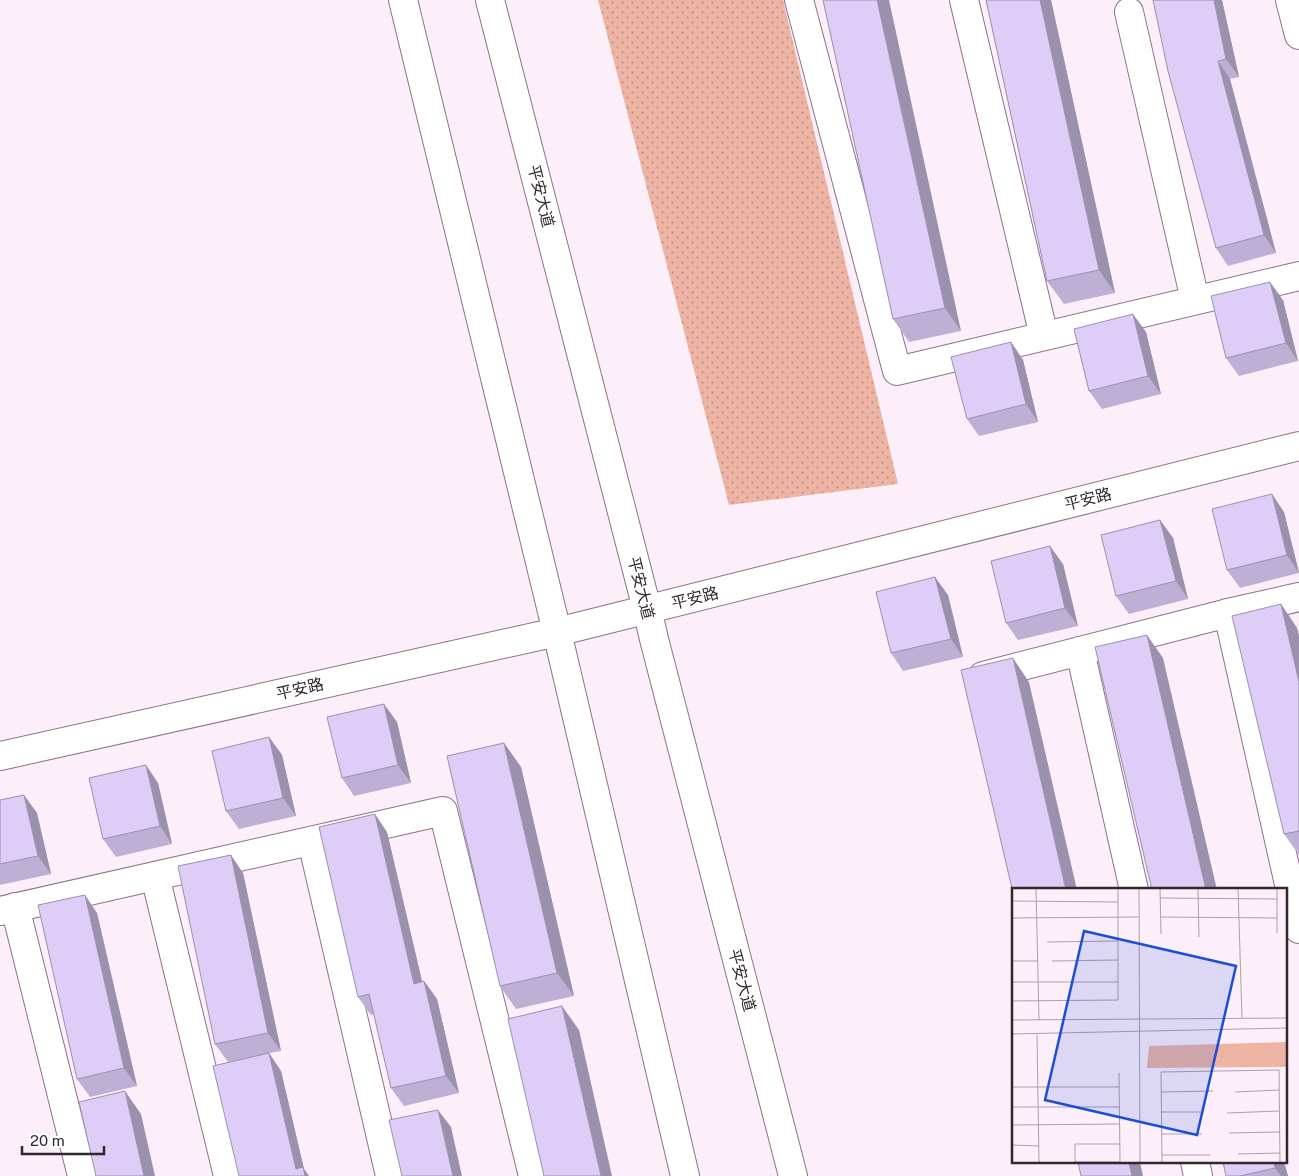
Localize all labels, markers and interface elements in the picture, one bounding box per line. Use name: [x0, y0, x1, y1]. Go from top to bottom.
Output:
street label: 平安大道: [524, 163, 558, 229]
street label: 平安路: [1062, 484, 1114, 514]
street label: 平安大道: [624, 555, 658, 621]
street label: 平安路: [669, 583, 721, 613]
street label: 平安路: [274, 674, 326, 704]
inset map: [1012, 888, 1286, 1164]
street label: 平安大道: [725, 947, 759, 1013]
scale bar: [22, 1124, 105, 1156]
text: 20 m: [30, 1132, 65, 1149]

